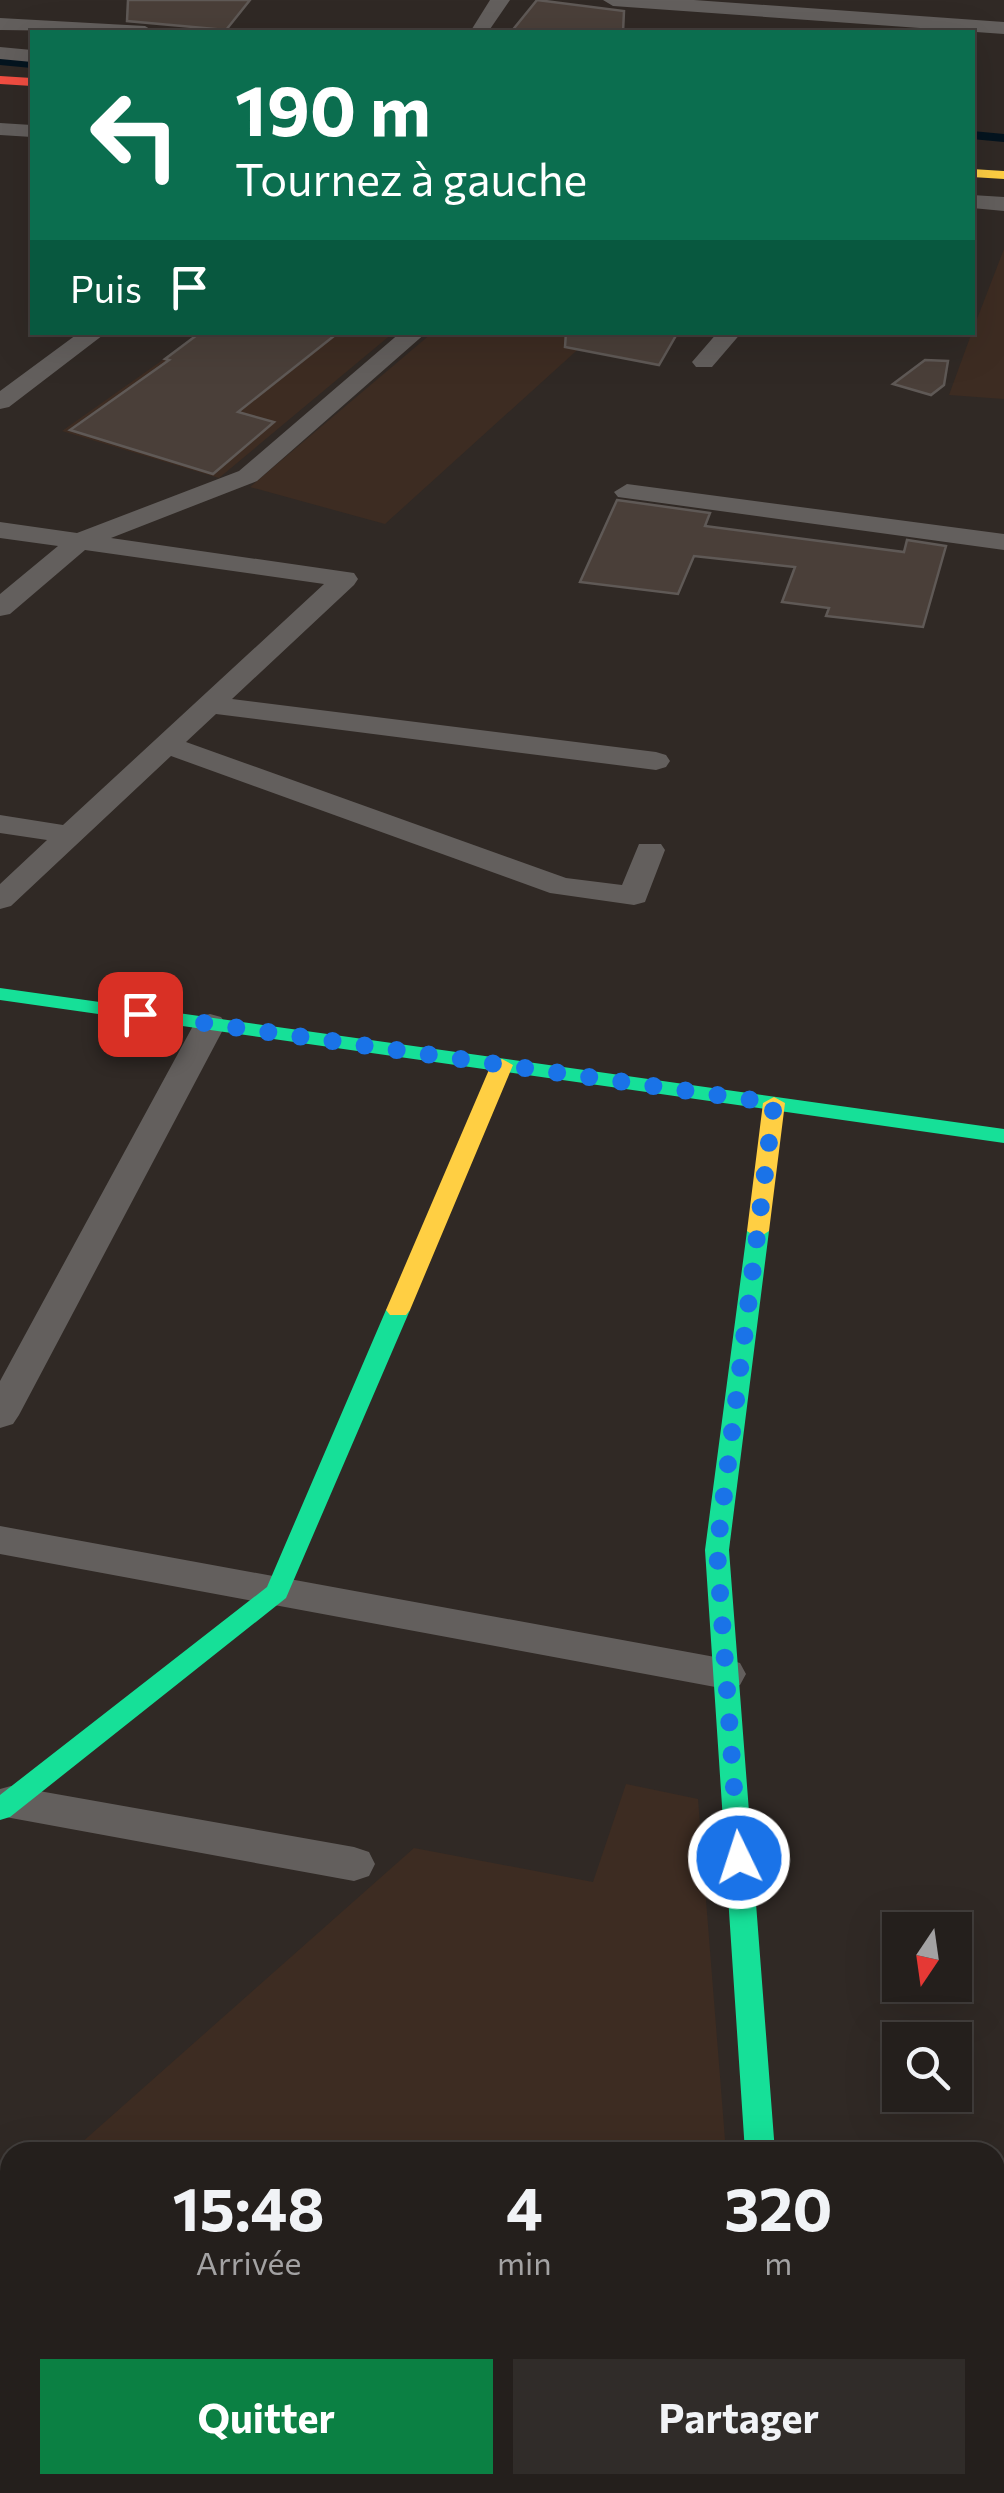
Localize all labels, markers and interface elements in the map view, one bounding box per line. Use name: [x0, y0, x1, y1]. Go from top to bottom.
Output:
text: 190 m: [235, 65, 431, 150]
icon: left: [70, 70, 200, 200]
text: Tournez à gauche: [235, 150, 587, 205]
icon: arrive: [162, 260, 217, 315]
text: Puis: [70, 264, 142, 311]
pin: [98, 972, 183, 1057]
icon: arrive: [113, 987, 168, 1042]
position arrow: [687, 1806, 791, 1910]
north arrow: [882, 1912, 972, 2002]
map controls: [882, 1912, 972, 2112]
button: search: [882, 2022, 972, 2112]
text: 15:48: [173, 2170, 325, 2243]
text: 4: [506, 2170, 543, 2243]
text: 320: [724, 2170, 832, 2243]
text: Arrivée: [196, 2242, 301, 2282]
text: min: [497, 2242, 552, 2282]
text: m: [764, 2242, 792, 2282]
button: Quitter: [40, 2359, 493, 2474]
button: Partager: [513, 2359, 965, 2474]

